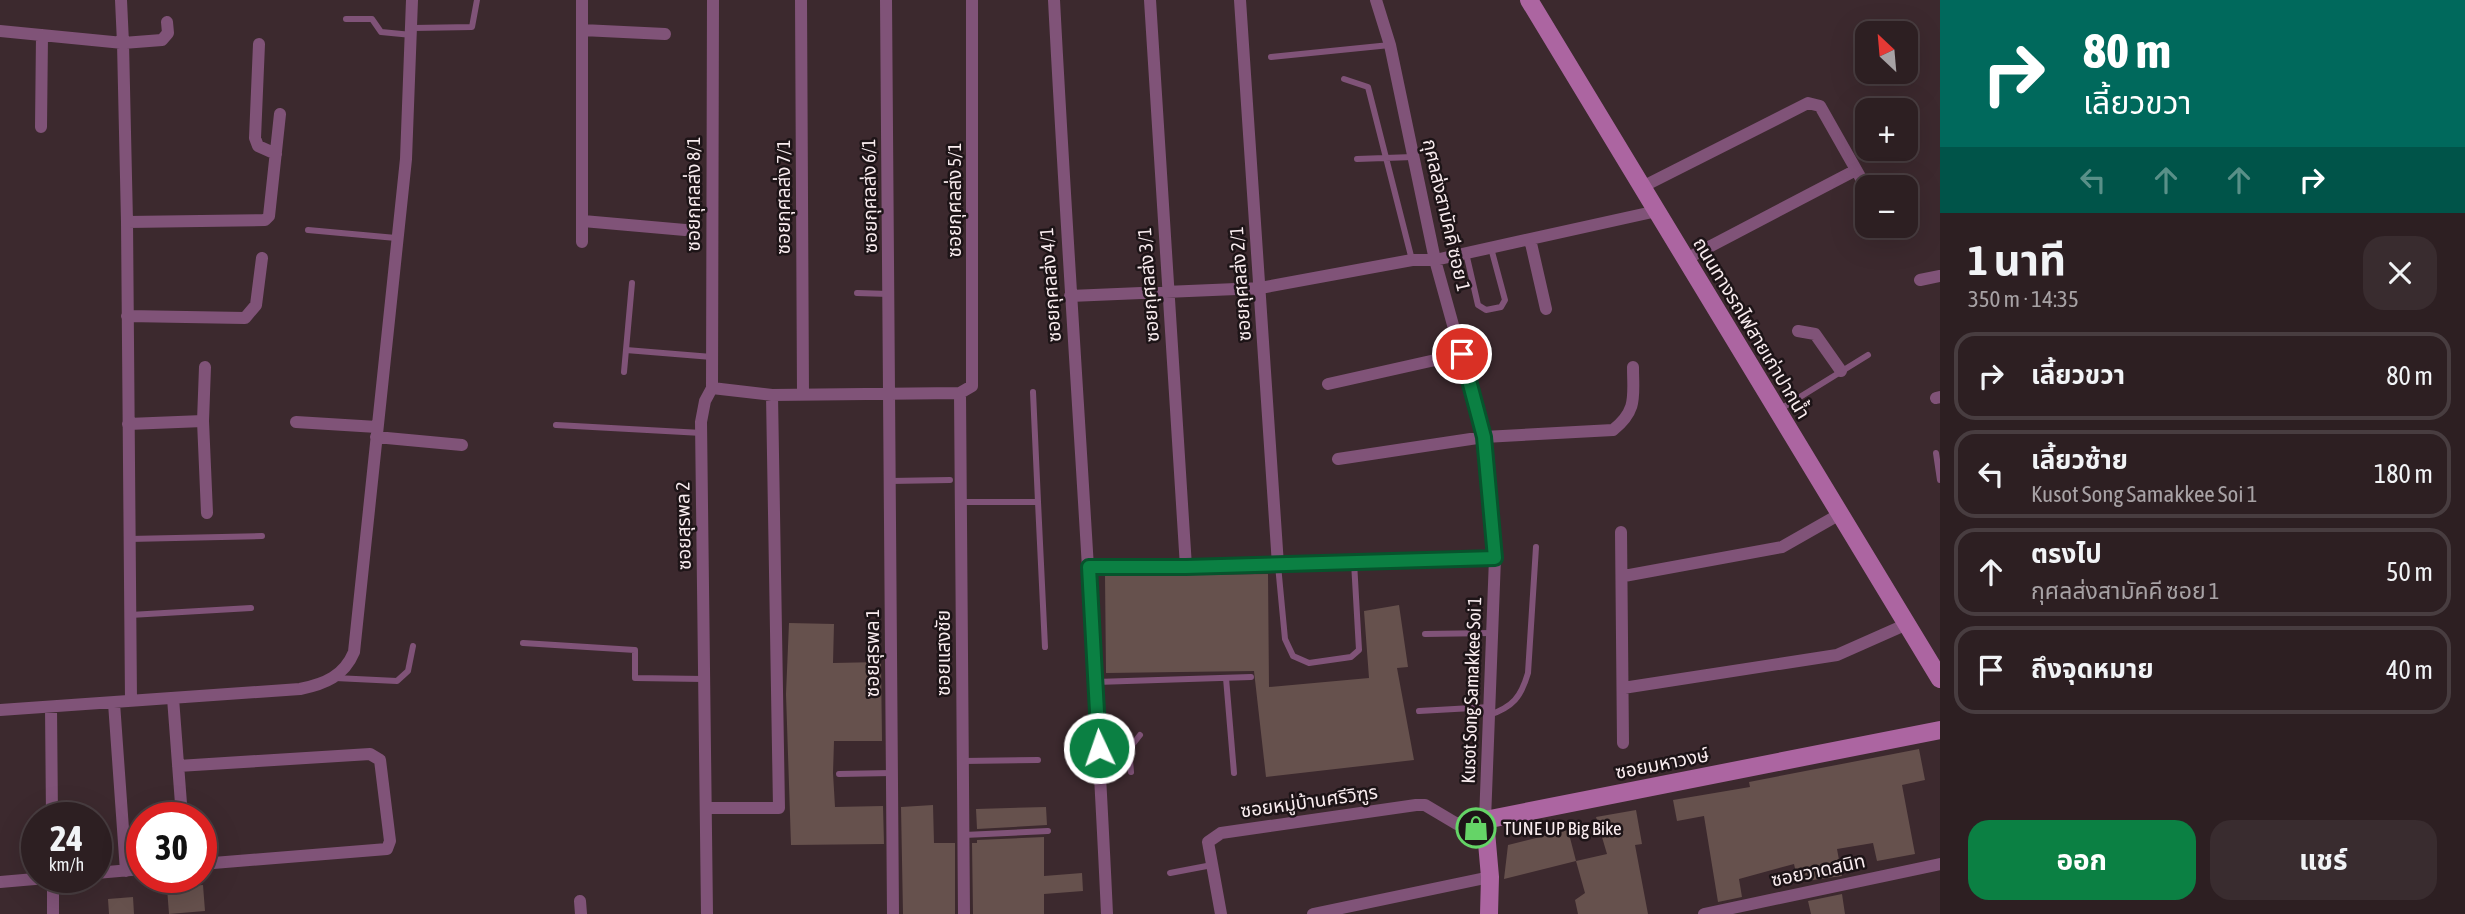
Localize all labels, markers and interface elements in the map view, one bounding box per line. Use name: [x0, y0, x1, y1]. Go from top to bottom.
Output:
north arrow: [1855, 21, 1918, 84]
map controls: [1855, 21, 1918, 238]
text: 80 m: [2083, 22, 2171, 78]
icon: right: [1968, 28, 2059, 119]
text: เลี้ยวขวา: [2083, 84, 2191, 121]
button: +: [1855, 98, 1918, 161]
street label: ซอยกุศลส่ง 8/1: [682, 137, 705, 251]
street label: กุศลส่งสามัคคี ซอย 1: [1418, 137, 1475, 294]
street label: ซอยกุศลส่ง 6/1: [857, 138, 882, 254]
street label: ซอยกุศลส่ง 7/1: [772, 140, 795, 254]
street label: ซอยกุศลส่ง 5/1: [943, 143, 966, 257]
icon: left: [2074, 161, 2112, 199]
icon: ahead: [2147, 161, 2185, 199]
icon: ahead: [2220, 161, 2258, 199]
icon: right: [2293, 161, 2331, 199]
button: −: [1855, 175, 1918, 238]
street label: ซอยกุศลส่ง 2/1: [1225, 226, 1256, 342]
street label: ซอยกุศลส่ง 4/1: [1035, 227, 1066, 343]
street label: ซอยกุศลส่ง 3/1: [1133, 227, 1164, 343]
street label: ถนนทางรถไฟสายเก่าปากน้ำ: [1689, 232, 1817, 423]
text: 1 นาที: [1968, 236, 2066, 284]
button: close: [2363, 236, 2437, 310]
text: 350 m · 14:35: [1968, 286, 2079, 312]
pin: [1432, 324, 1492, 384]
icon: arrive: [1443, 335, 1481, 373]
icon: right: [1972, 357, 2010, 395]
text: เลี้ยวขวา: [2031, 360, 2125, 390]
text: 80 m: [2386, 361, 2433, 391]
text: เลี้ยวซ้าย: [2031, 445, 2128, 475]
icon: left: [1972, 455, 2010, 493]
text: 180 m: [2374, 459, 2433, 489]
text: Kusot Song Samakkee Soi 1: [2031, 481, 2258, 507]
street label: ซอยสุรพล 2: [671, 482, 696, 570]
text: ตรงไป: [2031, 539, 2102, 569]
icon: ahead: [1972, 553, 2010, 591]
text: 50 m: [2386, 557, 2433, 587]
text: กุศลส่งสามัคคี ซอย 1: [2031, 578, 2220, 604]
street label: Kusot Song Samakkee Soi 1: [1457, 596, 1485, 784]
street label: ซอยสุรพล 1: [861, 609, 884, 697]
street label: ซอยแสงชัย: [932, 610, 954, 696]
icon: arrive: [1972, 651, 2010, 689]
text: ถึงจุดหมาย: [2031, 654, 2154, 684]
text: 40 m: [2386, 655, 2433, 685]
position arrow: [1062, 711, 1136, 785]
street label: ซอยมหาวงษ์: [1613, 743, 1711, 783]
street label: ซอยหมู่บ้านศรีวิฑูร: [1239, 780, 1379, 823]
speed limit sign: 30: [126, 802, 217, 893]
shop icon: TUNE UP Big Bike: [1455, 807, 1497, 849]
place label: TUNE UP Big Bike: [1503, 817, 1622, 839]
text: 24: [50, 818, 83, 858]
button: ออก: [1968, 820, 2196, 900]
button: แชร์: [2210, 820, 2437, 900]
street label: ซอยวาดสนิท: [1769, 849, 1867, 891]
text: km/h: [49, 854, 84, 875]

